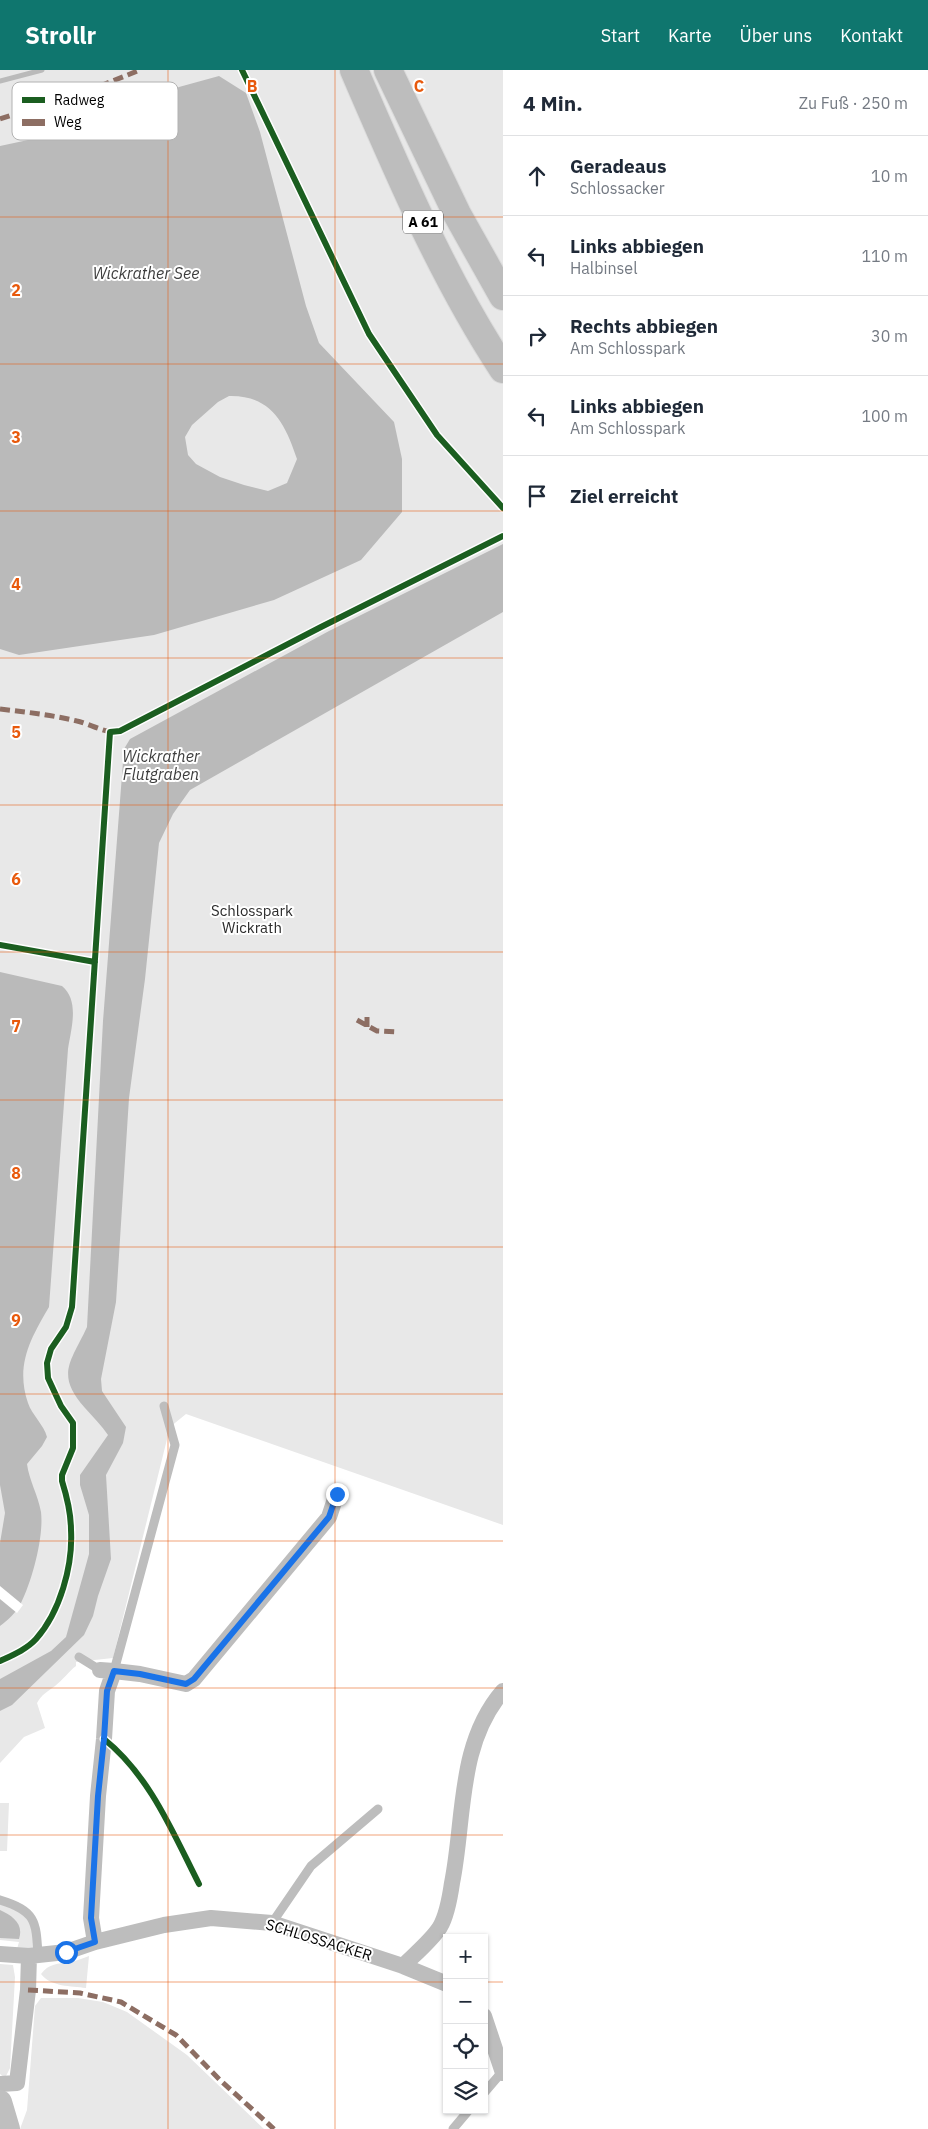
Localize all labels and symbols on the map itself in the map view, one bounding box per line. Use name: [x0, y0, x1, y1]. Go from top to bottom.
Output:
text: B: [247, 76, 258, 96]
text: C: [414, 76, 424, 96]
legend: [12, 82, 178, 140]
text: Radweg: [54, 91, 105, 109]
text: Weg: [54, 113, 82, 131]
road number: A 61: [403, 210, 443, 233]
water label: Wickrather See: [93, 263, 199, 283]
text: 2: [11, 280, 21, 300]
text: 3: [11, 427, 21, 447]
text: 4: [11, 574, 21, 594]
text: 5: [11, 722, 21, 742]
water label: Wickrather Flutgraben: [122, 746, 201, 784]
text: 6: [11, 869, 21, 889]
park label: Schlosspark Wickrath: [211, 901, 293, 937]
text: 7: [11, 1016, 21, 1036]
text: 8: [11, 1163, 21, 1183]
text: 9: [11, 1310, 21, 1330]
route end: [326, 1483, 349, 1506]
street label: SCHLOSSACKER: [264, 1914, 375, 1965]
route start: [55, 1941, 78, 1964]

